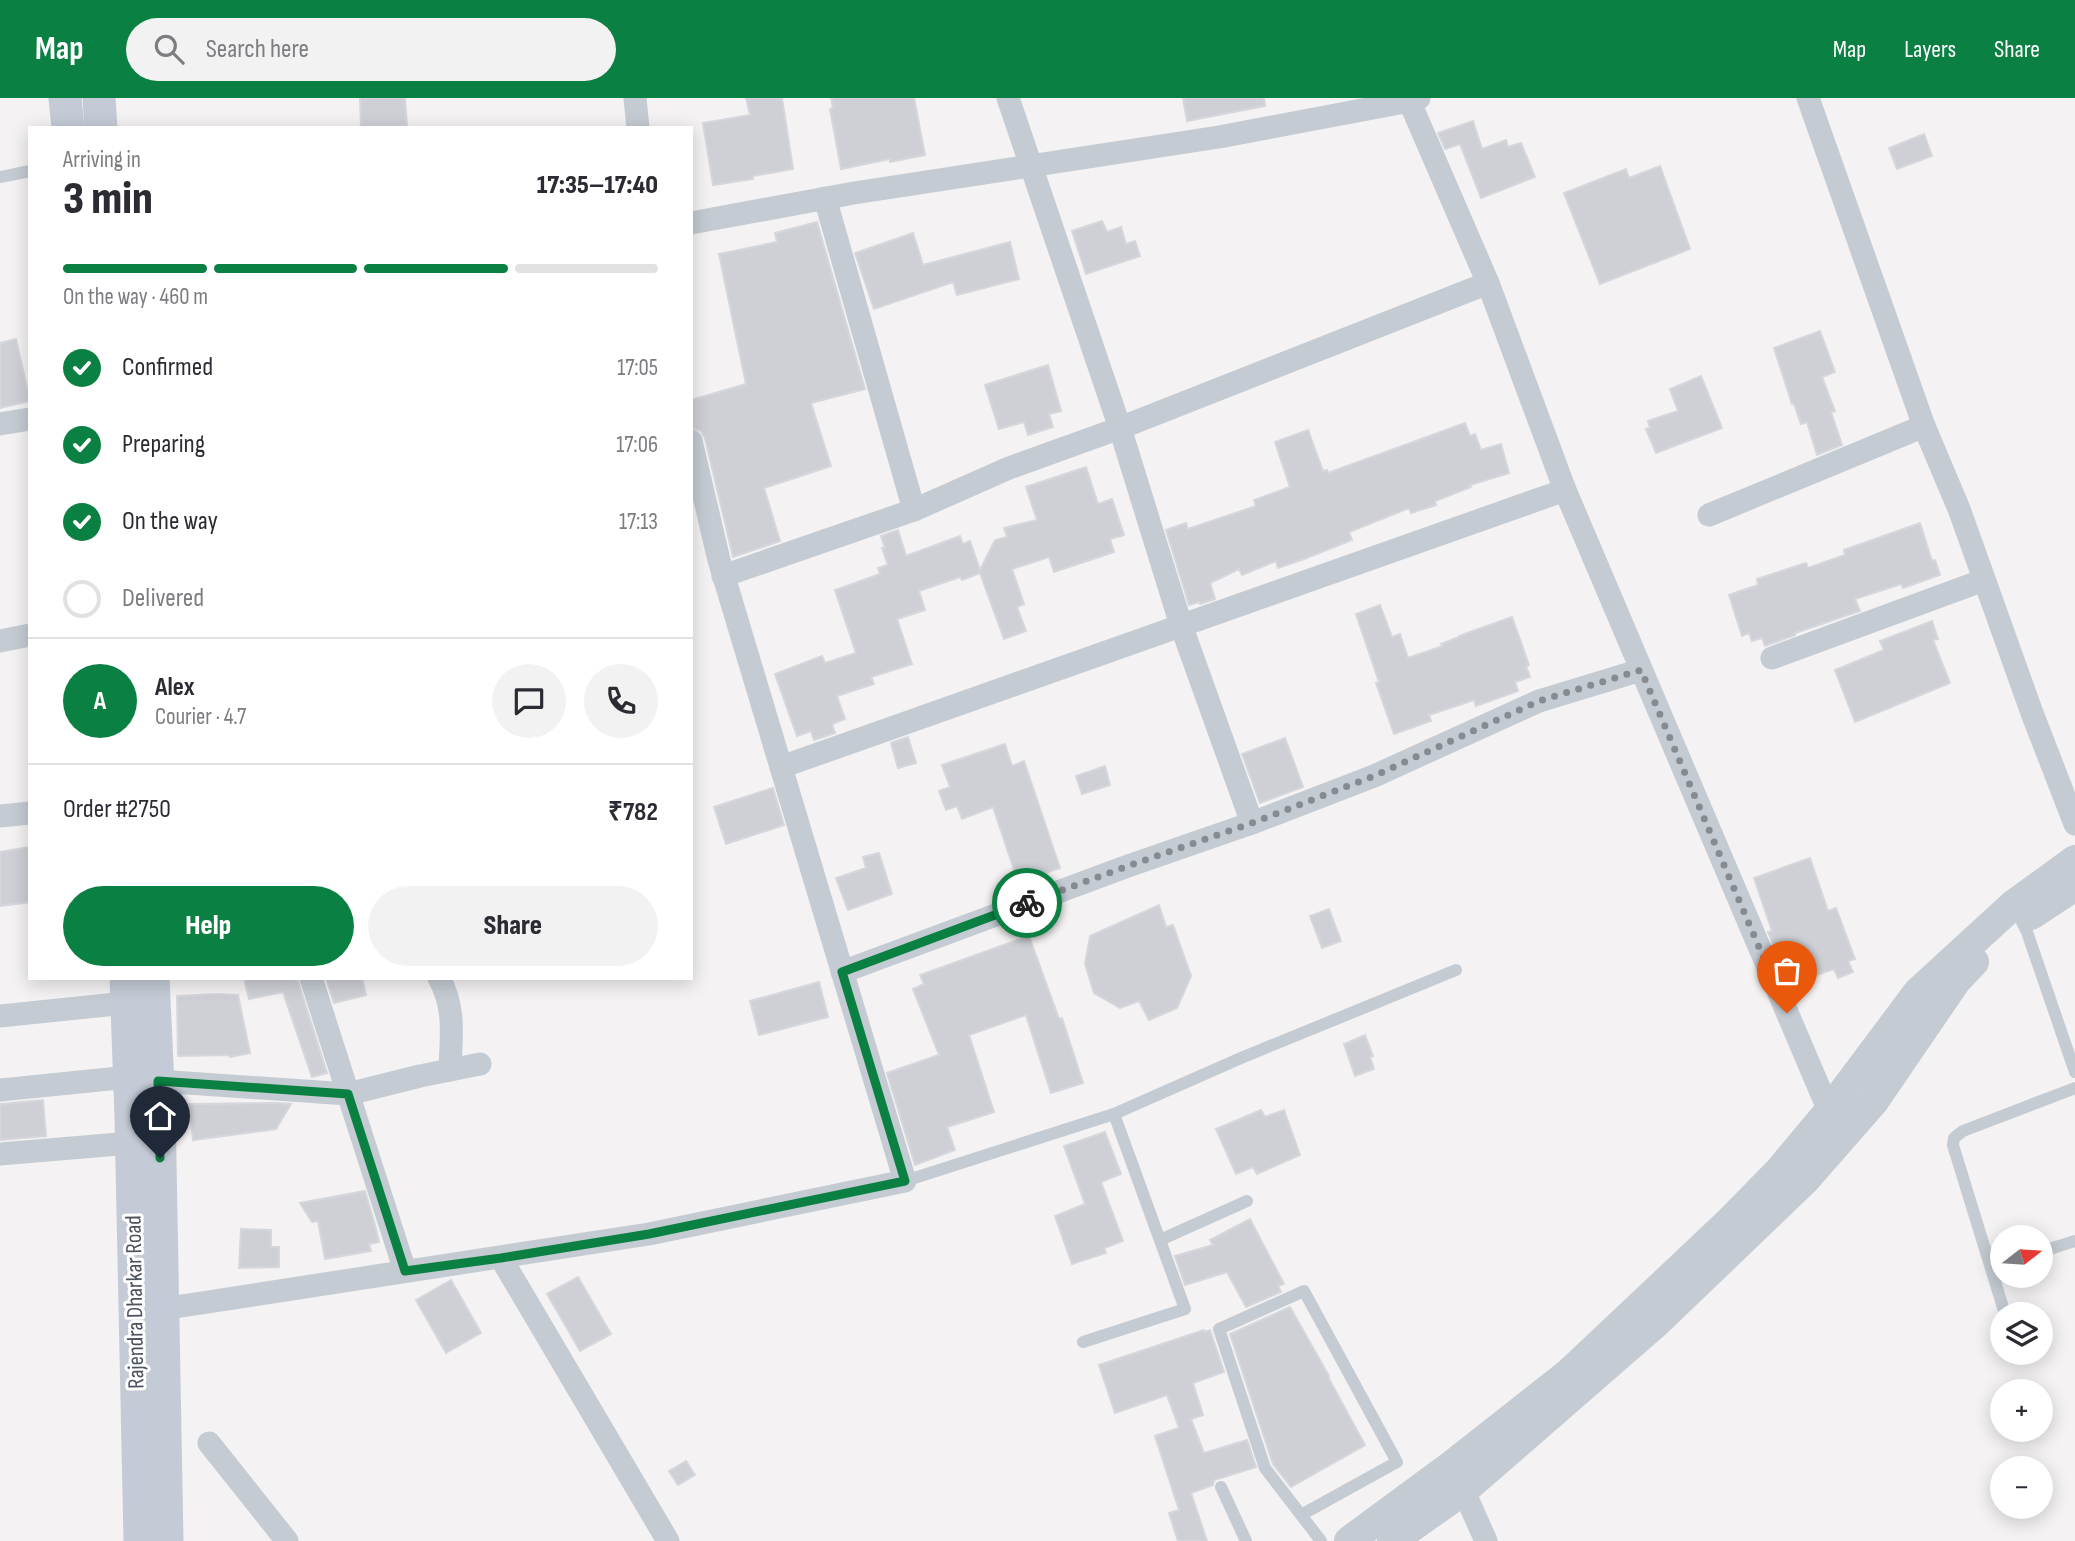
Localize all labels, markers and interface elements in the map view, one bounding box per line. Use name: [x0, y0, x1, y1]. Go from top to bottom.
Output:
search box: [126, 18, 616, 81]
text: Map: [35, 29, 84, 69]
icon: search: [150, 30, 188, 68]
text: Search here: [206, 34, 309, 65]
text: Map: [1833, 35, 1866, 64]
text: Layers: [1904, 35, 1956, 64]
text: Share: [1994, 35, 2040, 64]
text: Arriving in: [63, 146, 141, 174]
text: 17:35–17:40: [537, 170, 658, 201]
text: 3 min: [63, 172, 153, 227]
text: On the way · 460 m: [63, 283, 208, 311]
icon: check: [63, 349, 101, 387]
text: Confirmed: [122, 352, 213, 383]
text: 17:05: [617, 354, 658, 382]
icon: check: [63, 426, 101, 464]
text: Preparing: [122, 429, 205, 460]
text: 17:06: [616, 431, 658, 459]
icon: check: [63, 503, 101, 541]
text: On the way: [122, 506, 218, 537]
text: 17:13: [619, 508, 658, 536]
text: Delivered: [122, 583, 204, 614]
button: chat: [492, 664, 566, 738]
button: phone: [584, 664, 658, 738]
text: Alex: [155, 672, 195, 703]
text: A: [94, 686, 106, 717]
text: Courier · 4.7: [155, 703, 246, 731]
text: Order #2750: [63, 794, 171, 825]
text: ₹782: [608, 797, 658, 828]
courier: [992, 868, 1062, 938]
icon: bike: [1008, 884, 1046, 922]
button: Help: [63, 886, 354, 966]
button: Share: [368, 886, 658, 966]
pin: [1757, 941, 1817, 1013]
icon: bag: [1768, 952, 1806, 990]
pin: [130, 1086, 190, 1158]
icon: home: [141, 1097, 179, 1135]
street label: Rajendra Dharkar Road: [119, 1215, 151, 1389]
north arrow: [1990, 1225, 2053, 1288]
map controls: [1990, 1225, 2053, 1519]
button: layers: [1990, 1302, 2053, 1365]
button: +: [1990, 1379, 2053, 1442]
button: −: [1990, 1456, 2053, 1519]

